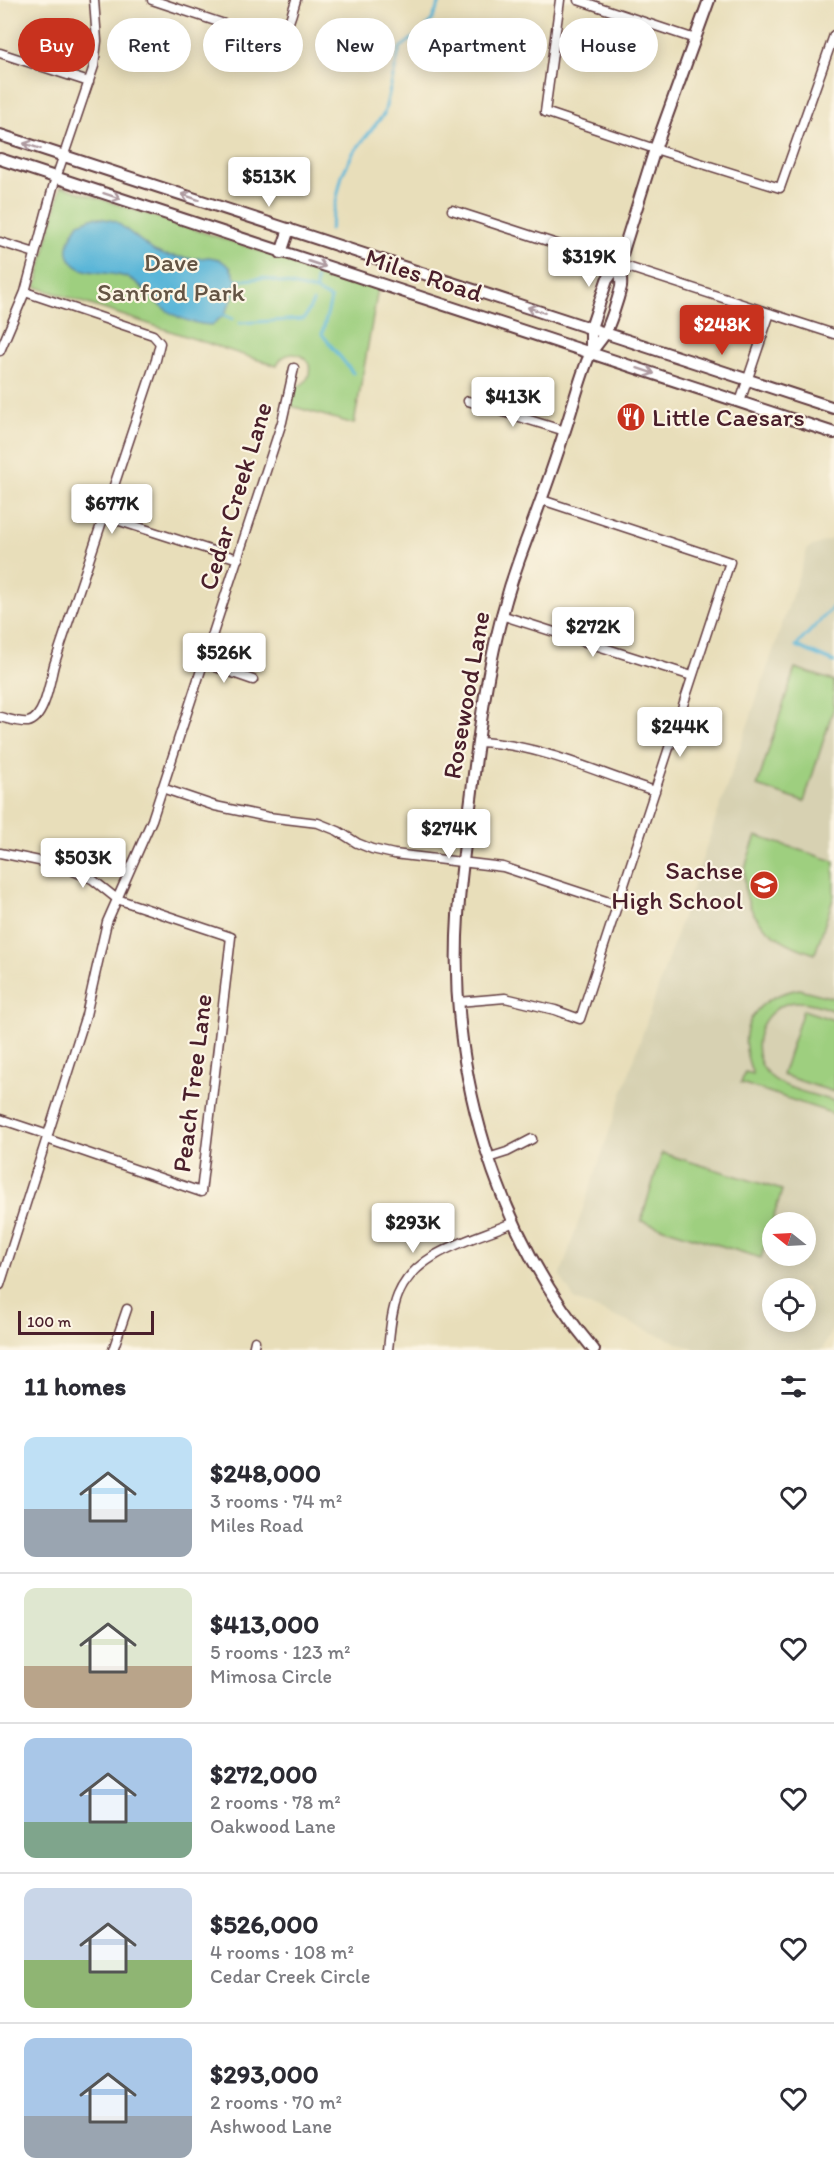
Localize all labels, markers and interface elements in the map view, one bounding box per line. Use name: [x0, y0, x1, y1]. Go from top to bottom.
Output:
chip: Buy: [18, 18, 95, 72]
chip: Rent: [107, 18, 191, 72]
chip: Filters: [203, 18, 303, 72]
chip: New: [315, 18, 395, 72]
chip: Apartment: [407, 18, 547, 72]
chip: House: [559, 18, 658, 72]
one-way arrow: [23, 139, 42, 150]
pin: $513K: [227, 157, 311, 208]
text: $513K: [242, 164, 296, 188]
one-way arrow: [181, 191, 200, 202]
one-way arrow: [102, 192, 121, 203]
pin: $319K: [547, 237, 631, 288]
street label: Miles Road: [361, 241, 487, 309]
text: $319K: [562, 244, 616, 268]
park label: Dave Sanford Park: [97, 246, 246, 308]
one-way arrow: [307, 259, 326, 270]
one-way arrow: [527, 304, 546, 315]
pin: $248K: [680, 305, 764, 356]
text: $248K: [694, 312, 750, 336]
one-way arrow: [636, 366, 655, 377]
pin: $413K: [471, 377, 555, 428]
text: $413K: [485, 384, 541, 408]
street label: Cedar Creek Lane: [191, 398, 279, 594]
restaurant icon: Little Caesars: [615, 401, 647, 433]
place label: Little Caesars: [652, 401, 805, 433]
pin: $677K: [70, 484, 154, 535]
text: $677K: [85, 491, 139, 515]
pin: $272K: [551, 607, 635, 658]
street label: Rosewood Lane: [435, 608, 497, 782]
text: $272K: [566, 614, 620, 638]
pin: $526K: [182, 633, 266, 684]
text: $526K: [197, 640, 251, 664]
pin: $244K: [638, 707, 722, 758]
text: $244K: [651, 714, 709, 738]
pin: $274K: [407, 809, 491, 860]
text: $274K: [421, 816, 477, 840]
pin: $503K: [41, 838, 125, 889]
text: $503K: [55, 845, 111, 869]
place label: Sachse High School: [611, 854, 743, 916]
school or university icon: Sachse High School: [748, 869, 780, 901]
street label: Peach Tree Lane: [165, 992, 219, 1174]
pin: $293K: [371, 1203, 455, 1254]
text: $293K: [386, 1210, 440, 1234]
north arrow: [762, 1212, 816, 1266]
map controls: [762, 1212, 816, 1332]
button: locate: [762, 1278, 816, 1332]
scale bar: [18, 1308, 154, 1336]
text: 100 m: [27, 1312, 71, 1331]
text: 11 homes: [24, 1370, 126, 1402]
icon: filters: [777, 1370, 810, 1403]
text: $248,000: [210, 1457, 321, 1489]
icon: home: [72, 1461, 144, 1533]
icon: heart: [777, 1481, 810, 1514]
text: 3 rooms · 74 m²: [210, 1489, 342, 1513]
text: Miles Road: [210, 1513, 303, 1537]
text: $413,000: [210, 1608, 319, 1640]
icon: home: [72, 1612, 144, 1684]
icon: heart: [777, 1632, 810, 1665]
text: 5 rooms · 123 m²: [210, 1640, 351, 1664]
text: Mimosa Circle: [210, 1664, 332, 1688]
text: $272,000: [210, 1758, 318, 1790]
icon: home: [72, 1762, 144, 1834]
icon: heart: [777, 1782, 810, 1815]
text: 2 rooms · 78 m²: [210, 1790, 341, 1814]
text: Oakwood Lane: [210, 1814, 336, 1838]
text: $526,000: [210, 1908, 318, 1940]
icon: home: [72, 1912, 144, 1984]
icon: heart: [777, 1932, 810, 1965]
text: 4 rooms · 108 m²: [210, 1940, 354, 1964]
text: Cedar Creek Circle: [210, 1964, 370, 1988]
text: $293,000: [210, 2058, 319, 2090]
icon: home: [72, 2062, 144, 2134]
icon: heart: [777, 2082, 810, 2115]
text: 2 rooms · 70 m²: [210, 2090, 342, 2114]
text: Ashwood Lane: [210, 2114, 332, 2138]

